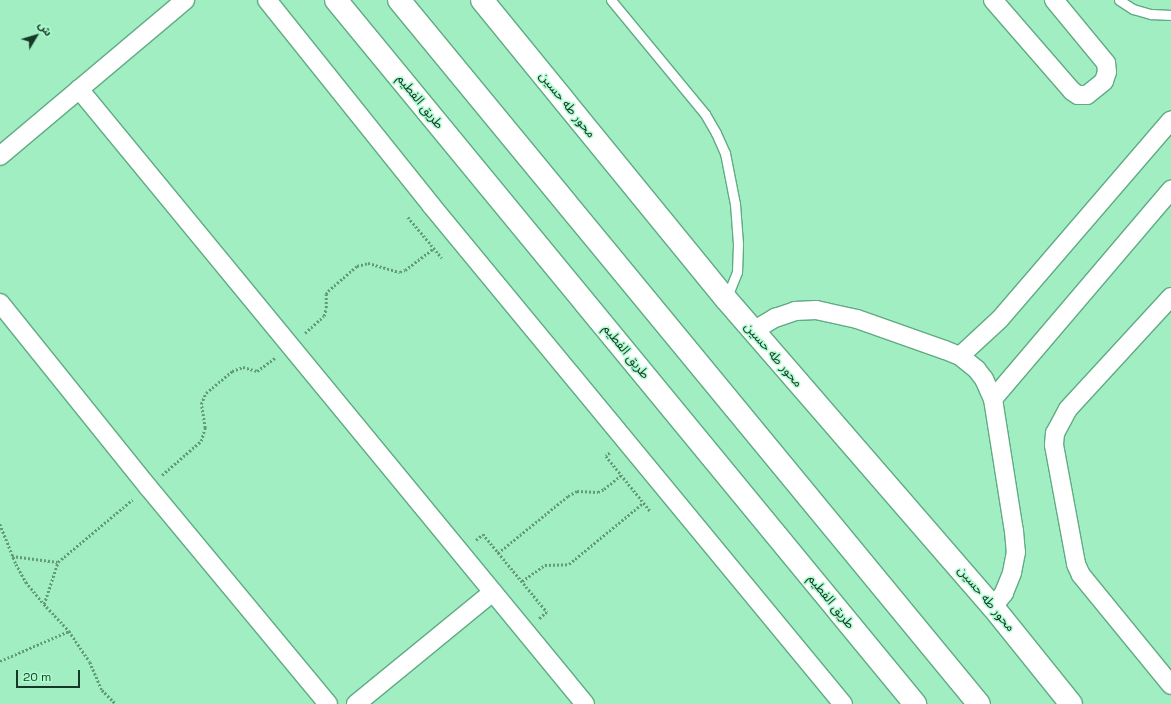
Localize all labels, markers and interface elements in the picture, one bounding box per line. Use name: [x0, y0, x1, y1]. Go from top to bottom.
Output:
north arrow: [16, 16, 56, 56]
text: ش: [35, 18, 56, 39]
street label: محور طه حسين: [535, 69, 599, 141]
street label: طريق الفطيم: [393, 72, 447, 132]
street label: محور طه حسين: [741, 319, 805, 391]
street label: طريق الفطيم: [599, 322, 653, 382]
street label: محور طه حسين: [954, 563, 1018, 635]
street label: طريق الفطيم: [804, 572, 858, 632]
scale bar: [18, 662, 82, 688]
text: 20 m: [23, 669, 51, 685]

